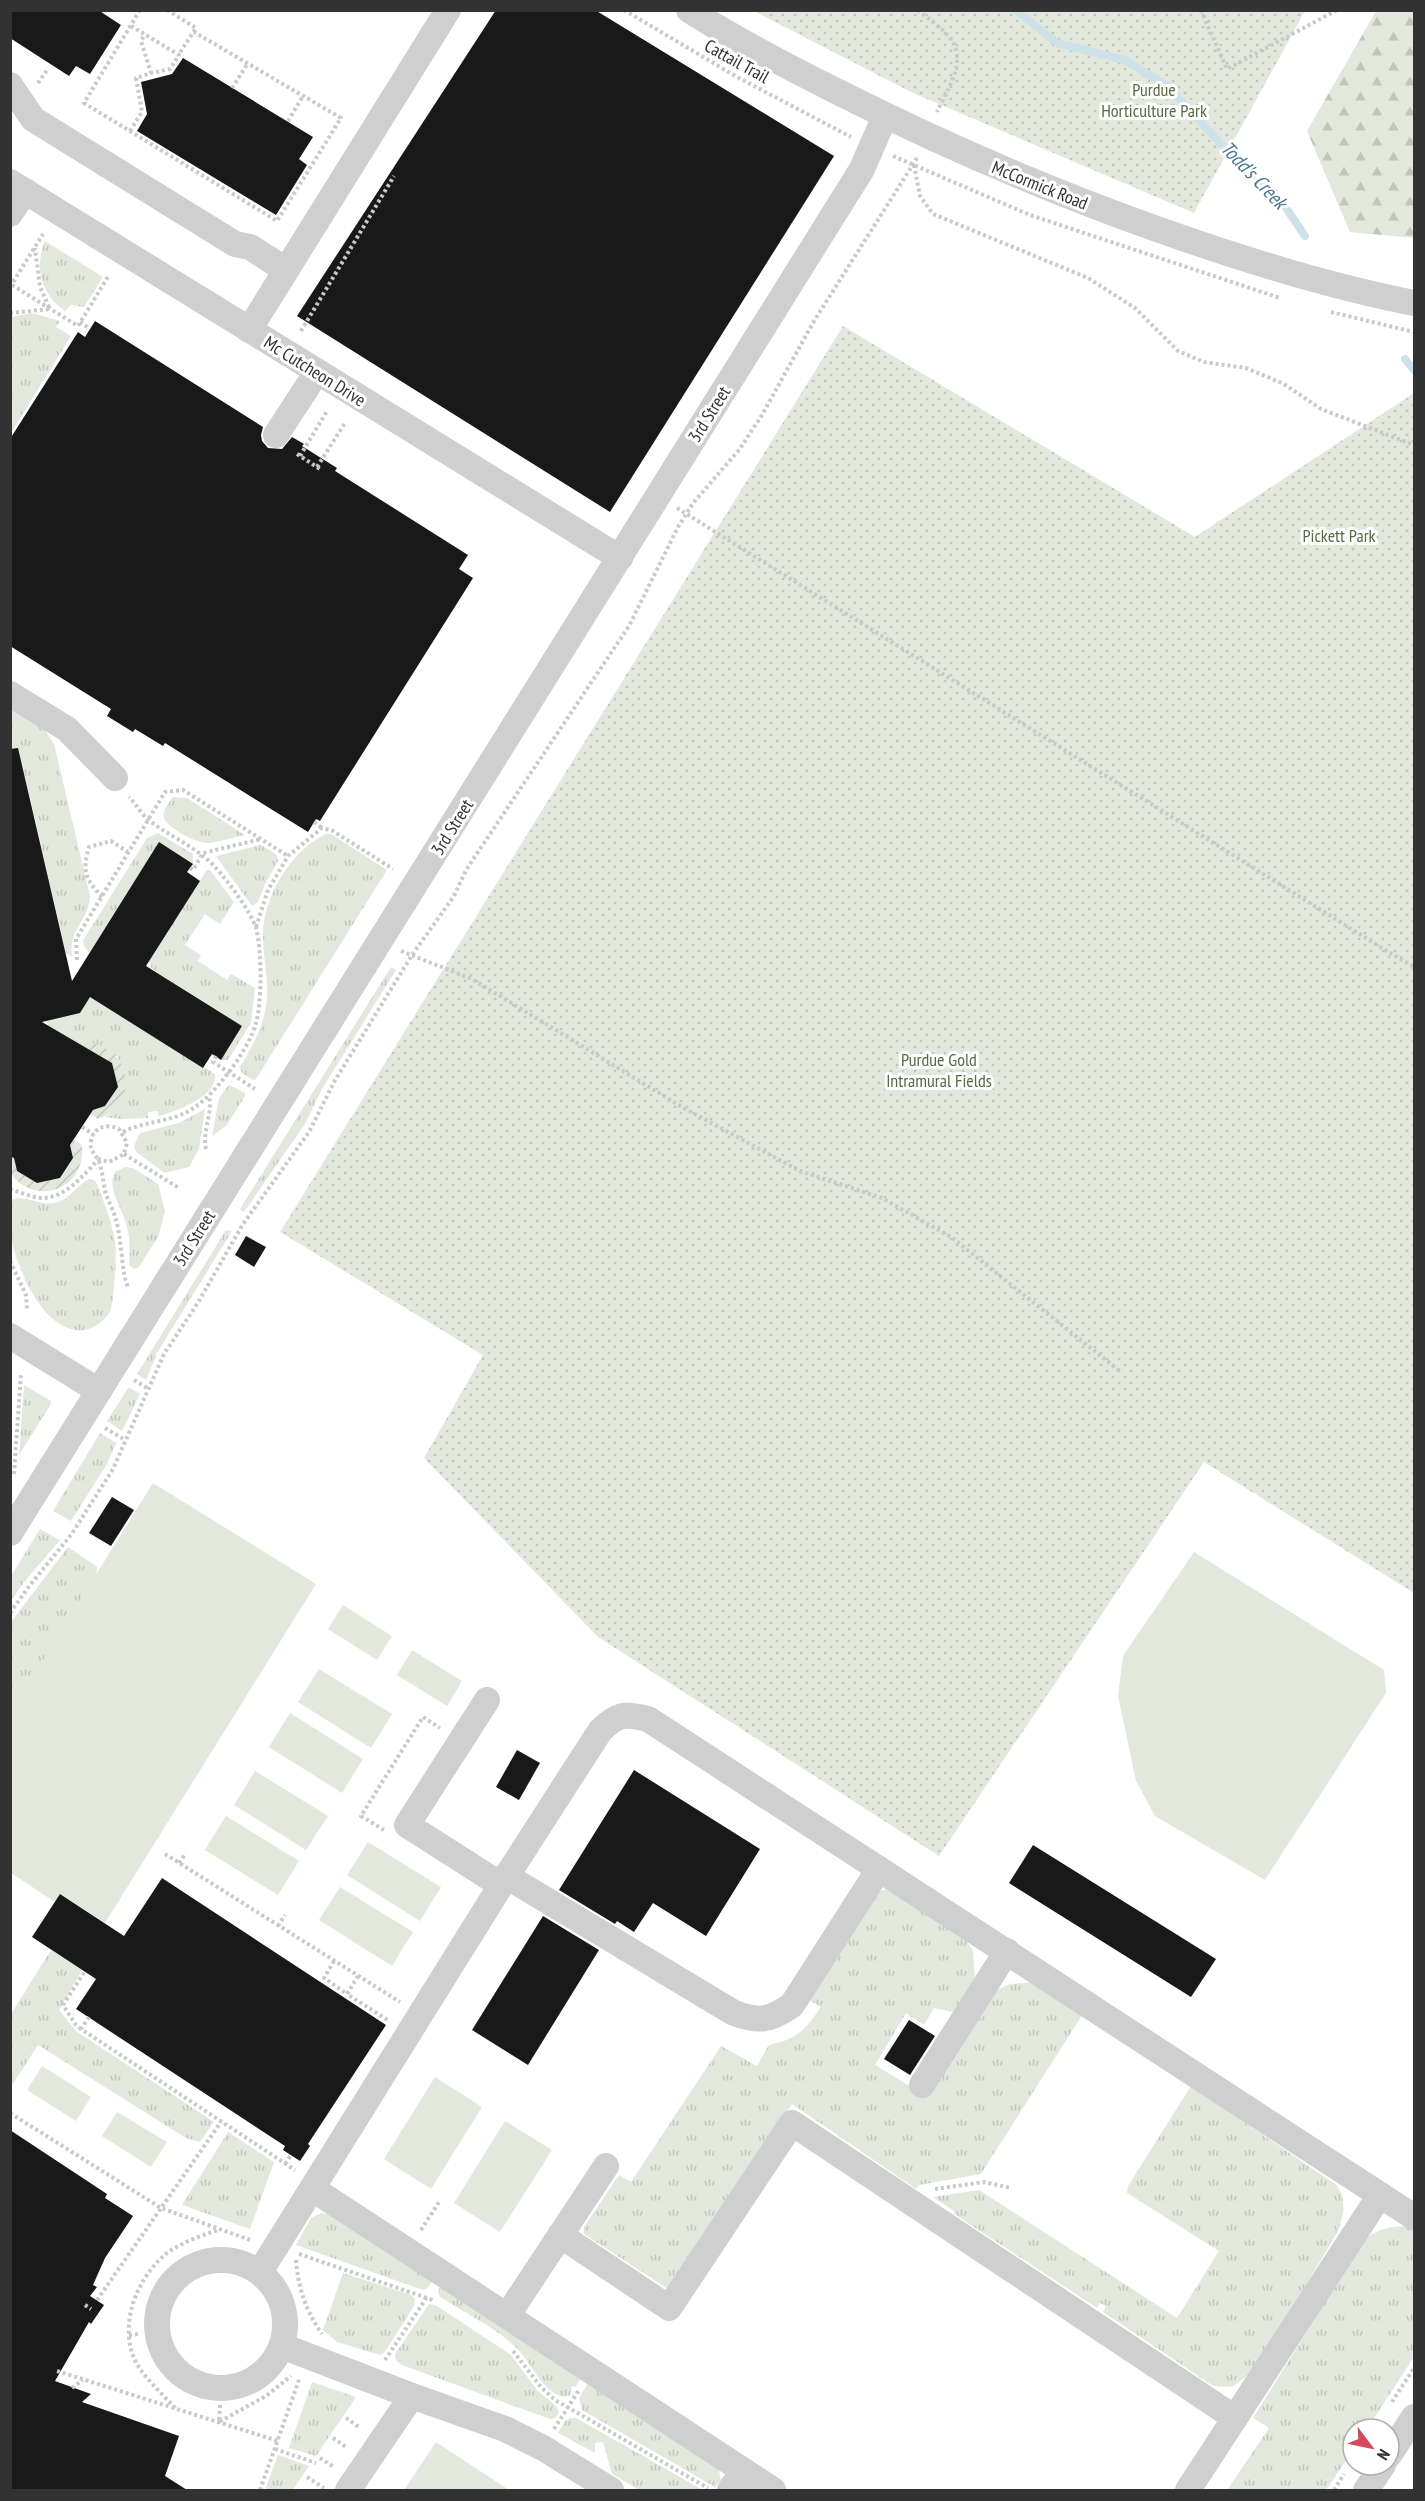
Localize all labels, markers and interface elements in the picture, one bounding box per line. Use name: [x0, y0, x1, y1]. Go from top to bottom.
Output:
street label: Cattail Trail: [701, 34, 774, 89]
park label: Purdue Horticulture Park: [1101, 78, 1207, 122]
water label: Todd's Creek: [1215, 135, 1294, 216]
street label: McCormick Road: [989, 155, 1091, 215]
street label: Mc Cutcheon Drive: [260, 331, 370, 411]
street label: 3rd Street: [683, 382, 735, 446]
park label: Pickett Park: [1302, 524, 1376, 547]
street label: 3rd Street: [426, 795, 478, 859]
park label: Purdue Gold Intramural Fields: [886, 1048, 992, 1092]
street label: 3rd Street: [168, 1206, 220, 1270]
north arrow: [1341, 2417, 1401, 2477]
text: N: [1373, 2446, 1394, 2464]

